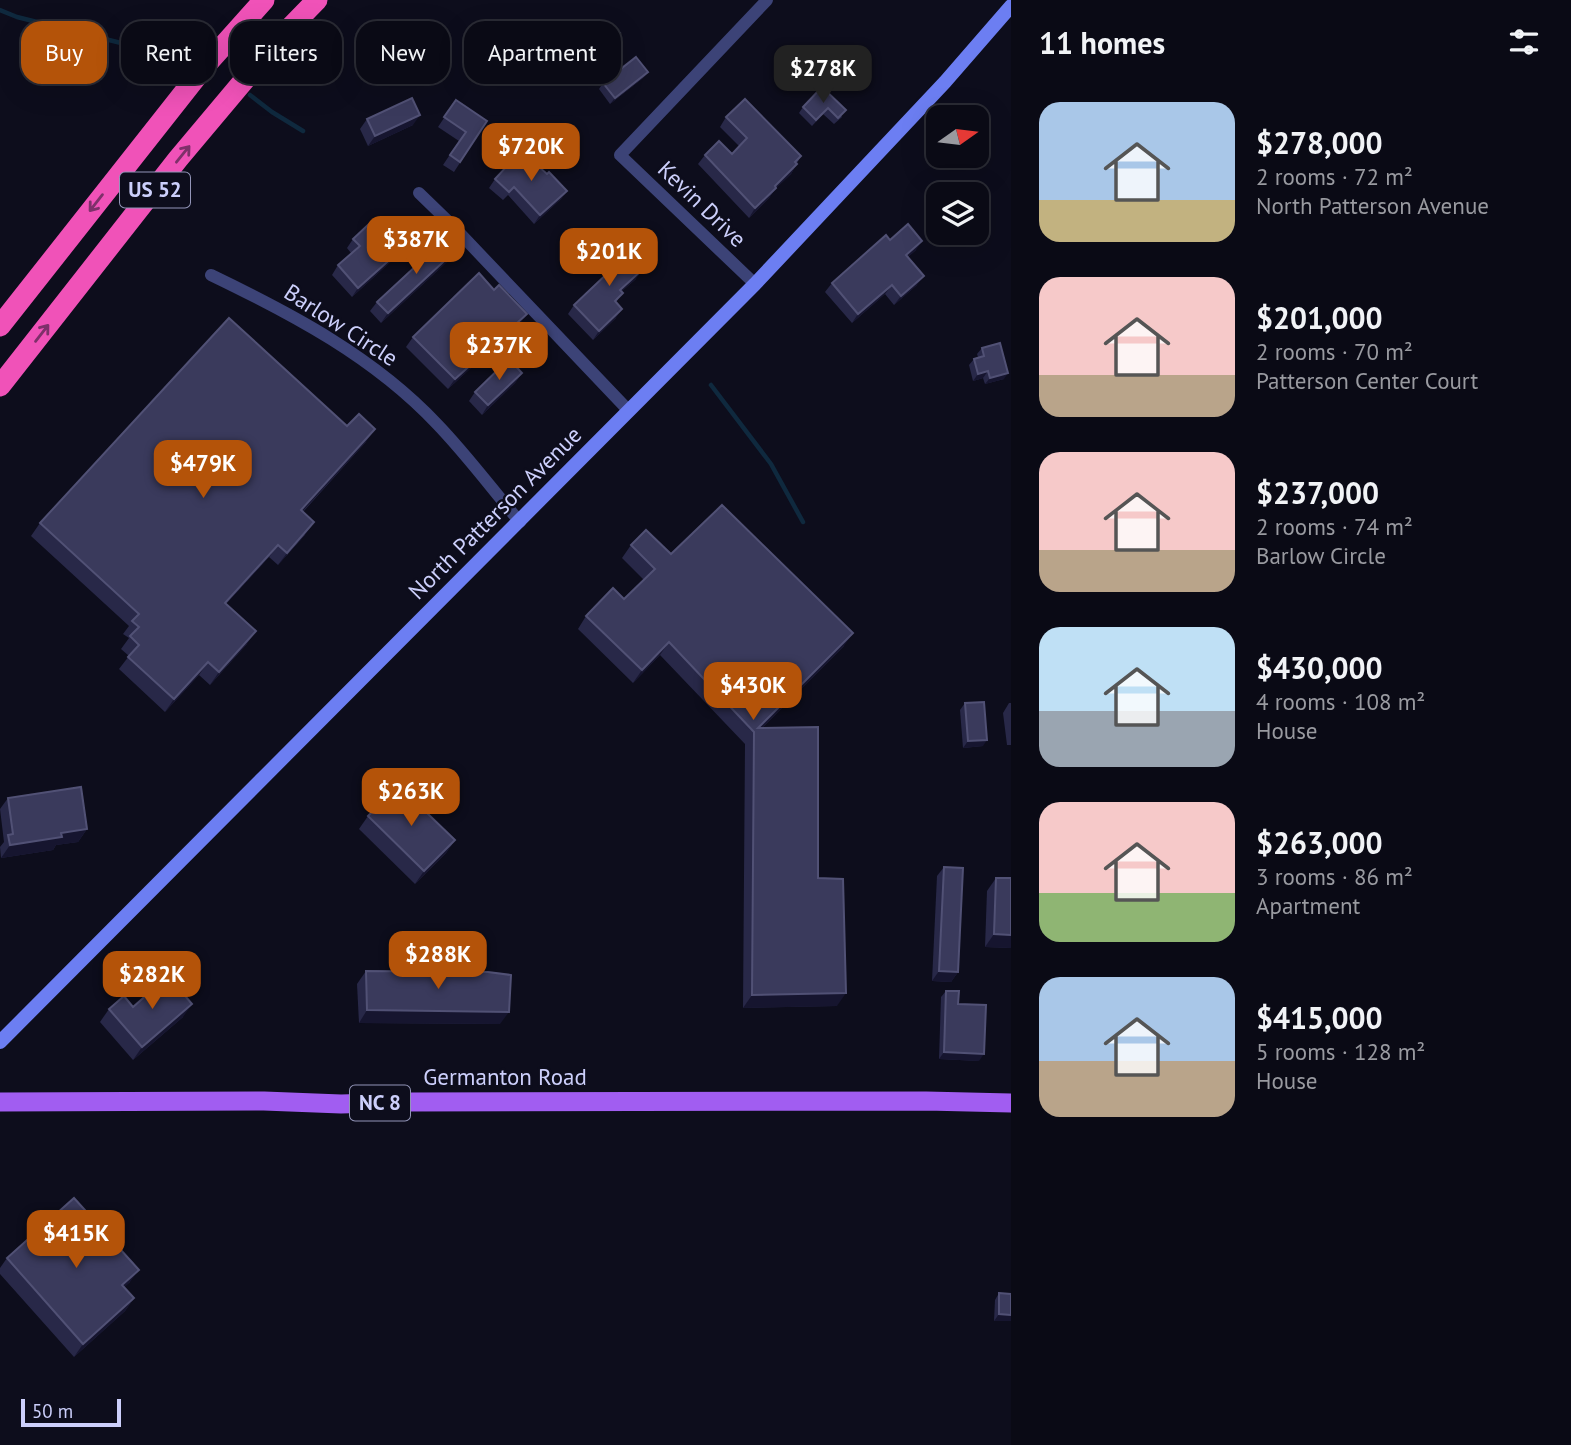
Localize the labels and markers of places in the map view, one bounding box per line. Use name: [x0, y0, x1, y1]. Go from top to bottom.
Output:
pin: $278K: [774, 46, 872, 105]
pin: $720K: [482, 124, 580, 183]
pin: $387K: [367, 216, 465, 276]
pin: $201K: [560, 229, 658, 288]
pin: $237K: [450, 322, 548, 382]
pin: $479K: [154, 440, 252, 500]
pin: $430K: [704, 662, 802, 722]
pin: $263K: [362, 768, 460, 828]
pin: $288K: [389, 932, 487, 991]
pin: $282K: [103, 951, 201, 1011]
pin: $415K: [27, 1210, 125, 1270]

